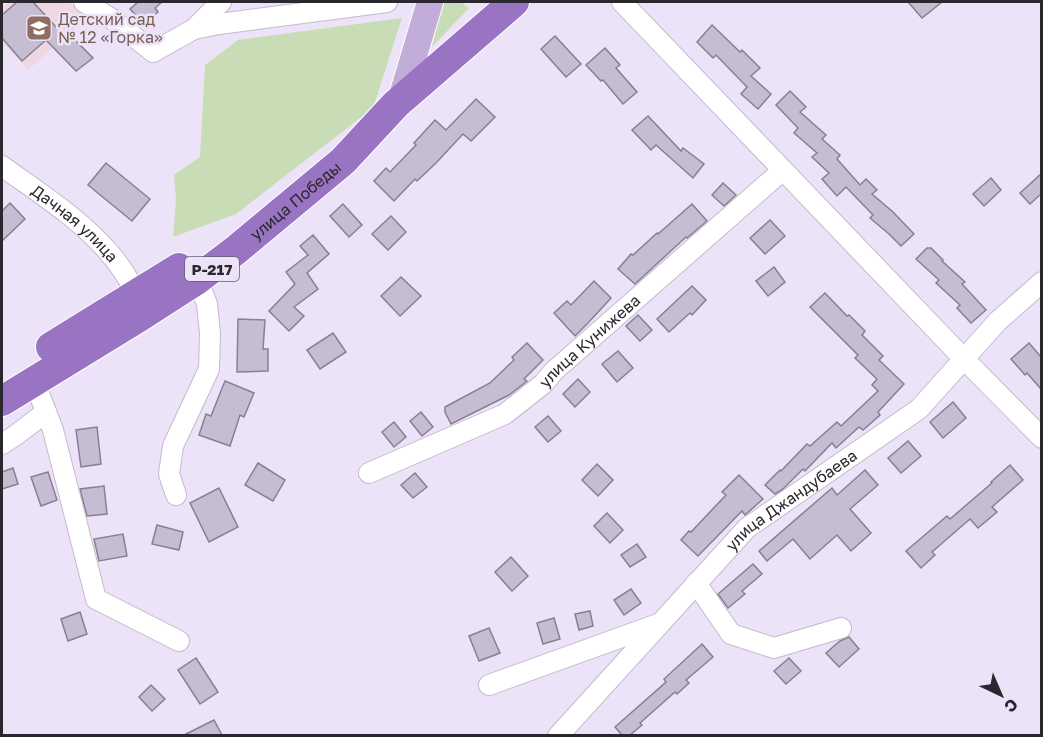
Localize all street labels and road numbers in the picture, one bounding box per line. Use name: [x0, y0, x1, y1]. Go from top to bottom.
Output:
street label: улица Победы: [246, 157, 345, 244]
street label: Дачная улица: [28, 180, 123, 266]
road number: Р-217: [185, 257, 239, 281]
street label: улица Кунижева: [534, 290, 644, 392]
street label: улица Джандубаева: [721, 445, 861, 555]

